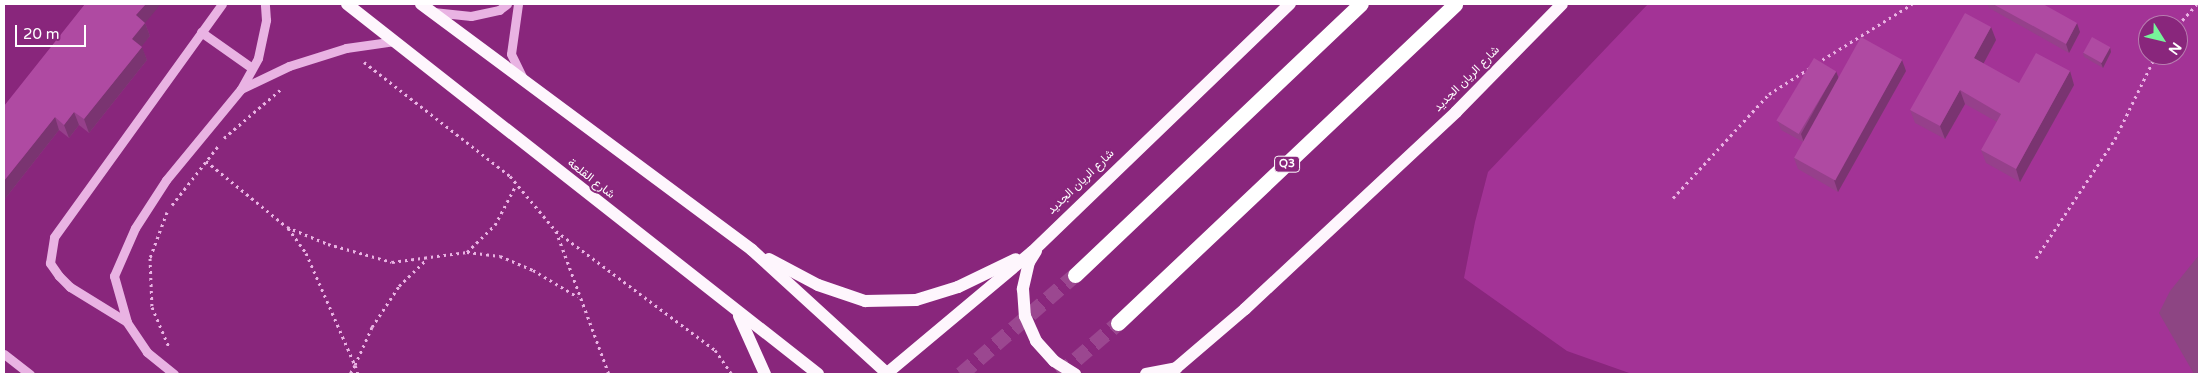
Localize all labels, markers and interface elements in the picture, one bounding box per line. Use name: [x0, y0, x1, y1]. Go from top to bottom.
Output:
scale bar: [18, 15, 89, 47]
north arrow: [2138, 15, 2188, 65]
text: 20 m: [23, 25, 60, 43]
text: N: [2165, 39, 2185, 58]
street label: شارع الريان الجديد: [1431, 43, 1503, 115]
street label: شارع الريان الجديد: [1045, 147, 1117, 217]
street label: شارع القلعة: [564, 156, 618, 202]
road number: Q3: [1273, 156, 1301, 172]

